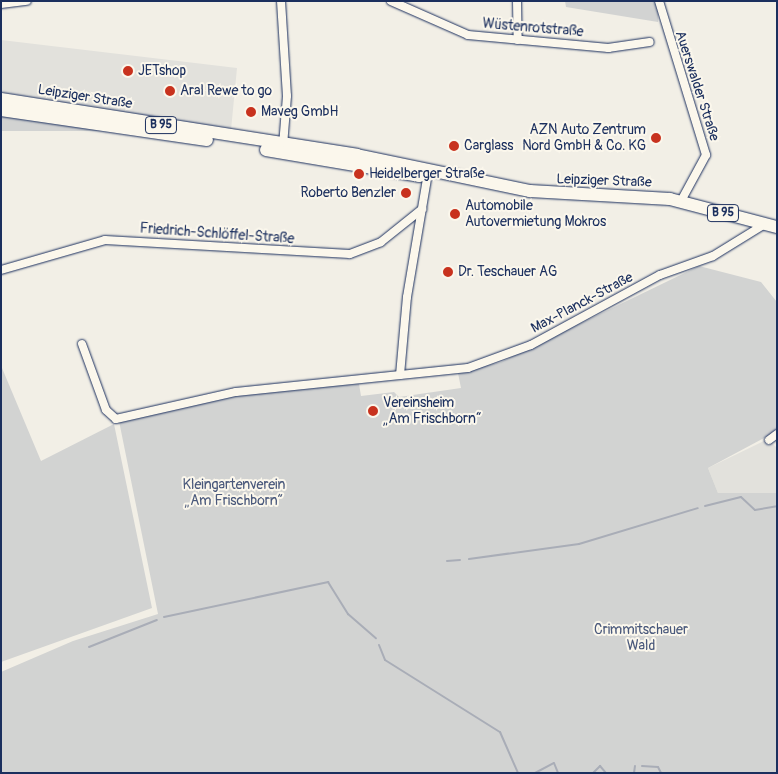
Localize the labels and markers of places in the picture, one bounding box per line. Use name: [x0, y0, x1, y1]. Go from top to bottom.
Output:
place label: JETshop: [138, 63, 186, 79]
marker: JETshop: [122, 65, 134, 77]
place label: Aral Rewe to go: [180, 83, 272, 99]
marker: Aral Rewe to go: [164, 85, 176, 97]
place label: Maveg GmbH: [261, 104, 338, 120]
marker: Maveg GmbH: [245, 106, 257, 118]
place label: AZN Auto Zentrum Nord GmbH & Co. KG: [522, 122, 646, 154]
marker: AZN Auto Zentrum Nord GmbH & Co. KG: [650, 132, 662, 144]
place label: Carglass: [464, 138, 514, 154]
marker: Carglass: [448, 140, 460, 152]
place label: Heidelberger Straße: [369, 166, 485, 182]
marker: Heidelberger Straße: [353, 168, 365, 180]
place label: Roberto Benzler: [300, 185, 396, 201]
marker: Roberto Benzler: [400, 187, 412, 199]
place label: Automobile Autovermietung Mokros: [465, 198, 606, 230]
marker: Automobile Autovermietung Mokros: [449, 208, 461, 220]
place label: Dr. Teschauer AG: [458, 264, 557, 280]
marker: Dr. Teschauer AG: [442, 266, 454, 278]
place label: Vereinsheim „Am Frischborn“: [383, 395, 482, 428]
marker: Vereinsheim „Am Frischborn“: [367, 405, 379, 417]

